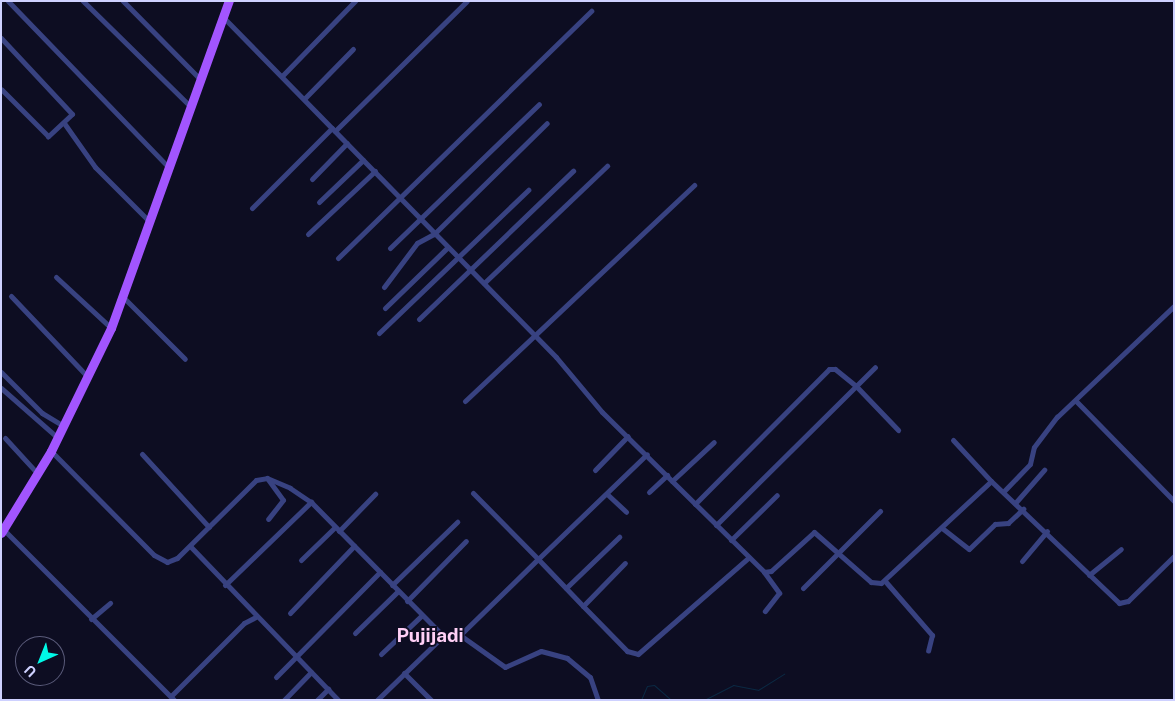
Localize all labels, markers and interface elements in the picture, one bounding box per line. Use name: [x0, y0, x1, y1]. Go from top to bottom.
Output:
district label: Pujijadi: [396, 625, 464, 647]
north arrow: [15, 636, 65, 686]
text: U: [21, 662, 39, 680]

